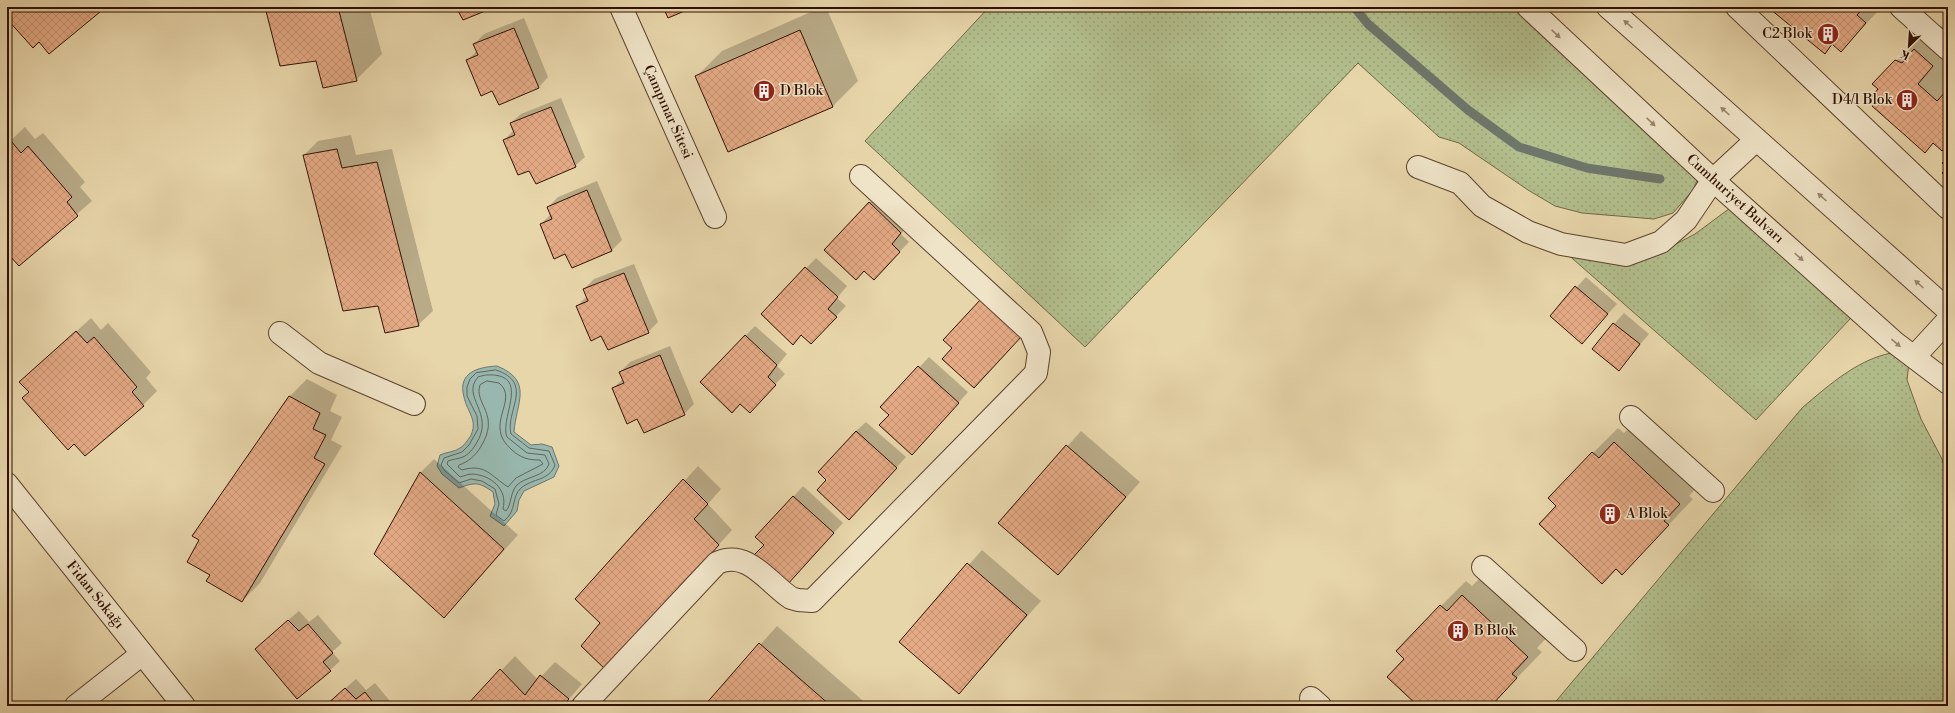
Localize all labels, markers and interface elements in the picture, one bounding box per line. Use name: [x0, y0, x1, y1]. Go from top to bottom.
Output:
one-way arrow: [1622, 20, 1633, 29]
building icon: C2 Blok: [1815, 21, 1841, 47]
place label: C2 Blok: [1762, 25, 1813, 43]
north arrow: [1889, 26, 1929, 66]
one-way arrow: [1551, 29, 1561, 38]
text: K: [1897, 45, 1912, 62]
street label: Çampınar Sitesi: [639, 62, 697, 162]
building icon: D Blok: [751, 78, 777, 104]
place label: D Blok: [780, 82, 824, 100]
building icon: D4/1 Blok: [1894, 87, 1920, 113]
place label: D4/1 Blok: [1832, 91, 1893, 109]
one-way arrow: [1720, 107, 1729, 116]
one-way arrow: [1646, 118, 1656, 127]
street label: Cumhuriyet Bulvarı: [1682, 150, 1788, 248]
one-way arrow: [1816, 193, 1827, 202]
one-way arrow: [1794, 252, 1804, 262]
one-way arrow: [1914, 279, 1924, 288]
one-way arrow: [1891, 339, 1902, 348]
building icon: A Blok: [1597, 501, 1623, 527]
place label: A Blok: [1625, 505, 1668, 523]
street label: Fidan Sokağı: [62, 557, 128, 633]
building icon: B Blok: [1445, 618, 1471, 644]
place label: B Blok: [1473, 622, 1517, 640]

